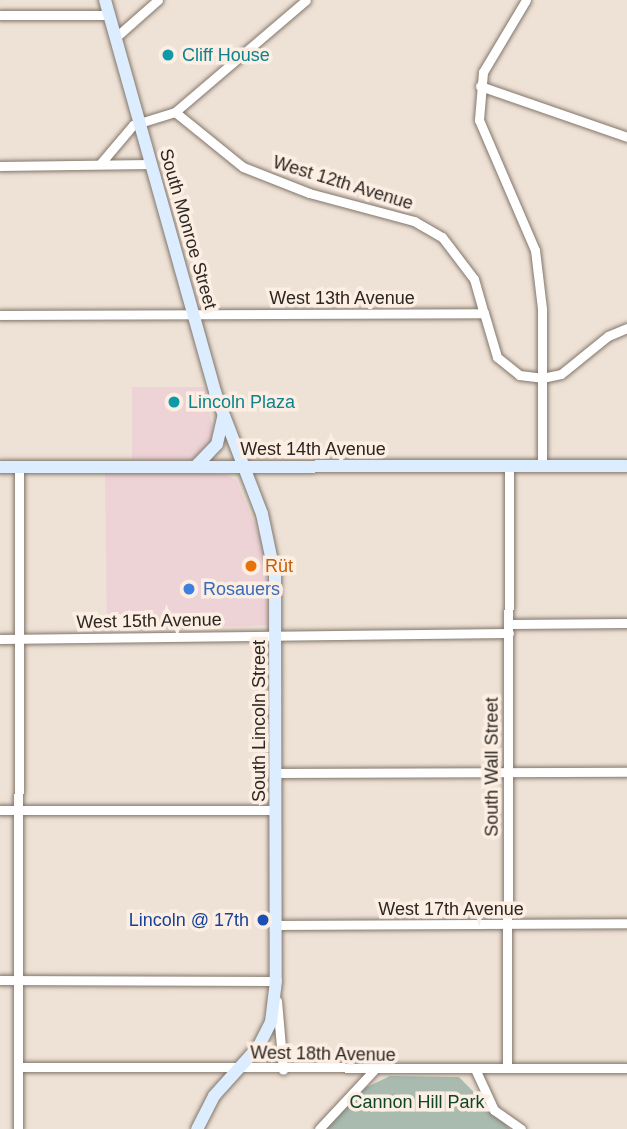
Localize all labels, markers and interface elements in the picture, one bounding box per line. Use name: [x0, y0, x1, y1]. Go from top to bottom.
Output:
place label: Cliff House: [182, 44, 270, 66]
marker: Cliff House: [160, 47, 176, 63]
street label: South Monroe Street: [155, 146, 221, 312]
street label: West 12th Avenue: [270, 151, 416, 215]
street label: West 13th Avenue: [269, 287, 415, 309]
place label: Lincoln Plaza: [188, 391, 295, 413]
marker: Lincoln Plaza: [166, 394, 182, 410]
street label: West 14th Avenue: [240, 438, 386, 460]
place label: Rüt: [265, 555, 293, 577]
marker: Rüt: [243, 558, 259, 574]
place label: Rosauers: [203, 578, 280, 600]
marker: Rosauers: [181, 581, 197, 597]
street label: West 15th Avenue: [76, 609, 222, 633]
street label: South Lincoln Street: [248, 640, 270, 802]
street label: South Wall Street: [481, 697, 503, 837]
street label: West 17th Avenue: [378, 898, 524, 920]
place label: Lincoln @ 17th: [129, 909, 249, 931]
marker: Lincoln @ 17th: [255, 912, 271, 928]
street label: West 18th Avenue: [250, 1042, 396, 1066]
park label: Cannon Hill Park: [349, 1091, 485, 1113]

